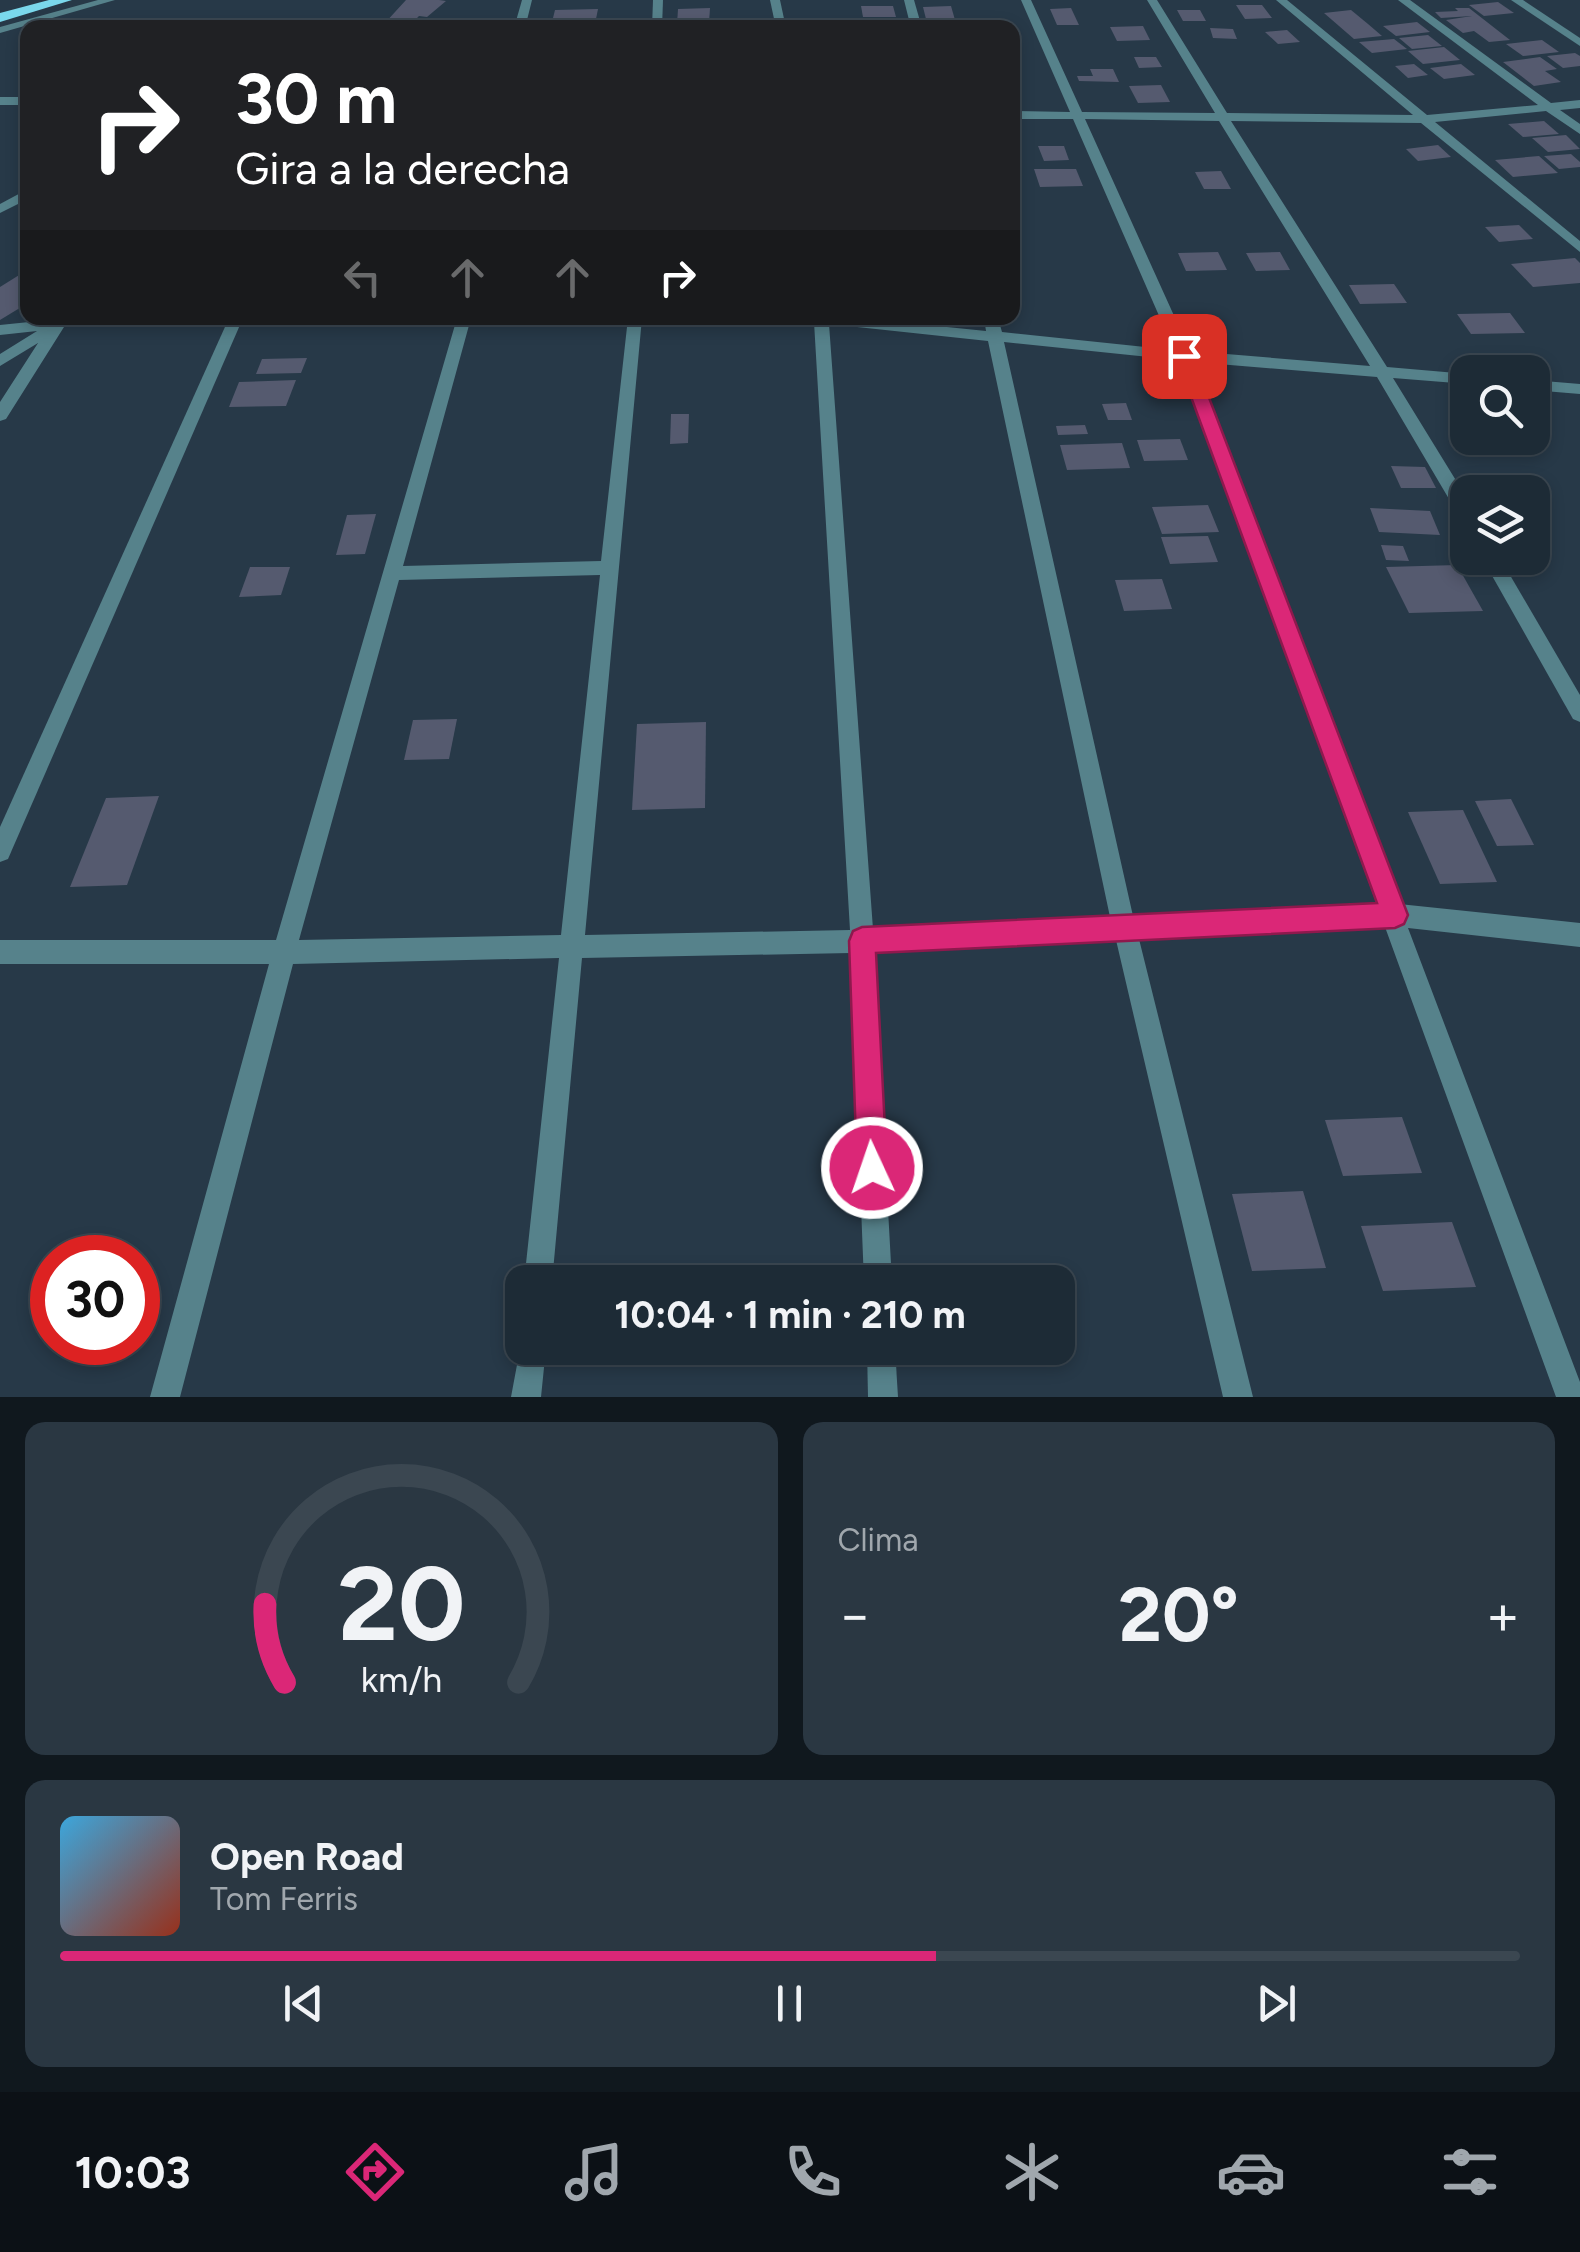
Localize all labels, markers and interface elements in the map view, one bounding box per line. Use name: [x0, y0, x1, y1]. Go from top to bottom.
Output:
text: 30 m: [235, 56, 397, 141]
icon: right: [70, 60, 200, 190]
text: Gira a la derecha: [235, 141, 570, 195]
icon: left: [335, 250, 390, 305]
icon: ahead: [440, 250, 495, 305]
icon: ahead: [545, 250, 600, 305]
icon: right: [650, 250, 705, 305]
pin: [1142, 314, 1227, 399]
icon: arrive: [1157, 329, 1212, 384]
map controls: [1450, 355, 1550, 575]
button: search: [1450, 355, 1550, 455]
button: layers: [1450, 475, 1550, 575]
position arrow: [820, 1116, 924, 1220]
speed limit sign: 30: [30, 1235, 160, 1365]
text: 10:04 · 1 min · 210 m: [614, 1292, 966, 1338]
text: Clima: [838, 1521, 919, 1559]
text: 20: [337, 1541, 465, 1666]
text: 20°: [1119, 1570, 1239, 1660]
text: −: [838, 1582, 872, 1648]
text: +: [1486, 1582, 1520, 1648]
text: km/h: [360, 1658, 442, 1701]
text: Open Road: [210, 1834, 404, 1880]
text: Tom Ferris: [210, 1880, 358, 1918]
icon: previous: [276, 1976, 331, 2031]
icon: pause: [762, 1976, 817, 2031]
icon: next: [1249, 1976, 1304, 2031]
icon: directions: [340, 2137, 410, 2207]
icon: music: [559, 2137, 629, 2207]
icon: phone: [778, 2137, 848, 2207]
icon: climate: [997, 2137, 1067, 2207]
icon: car: [1216, 2137, 1286, 2207]
icon: filters: [1435, 2137, 1505, 2207]
text: 10:03: [75, 2145, 190, 2199]

